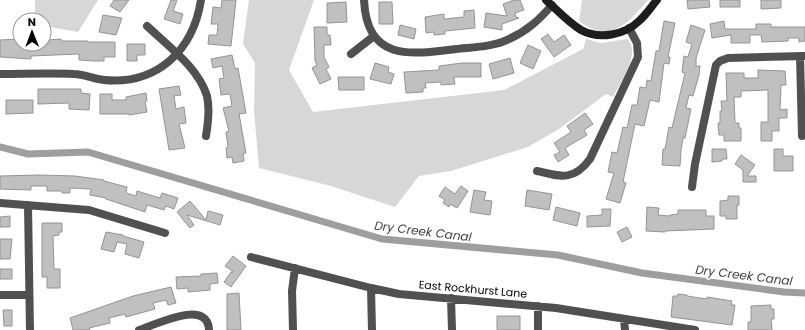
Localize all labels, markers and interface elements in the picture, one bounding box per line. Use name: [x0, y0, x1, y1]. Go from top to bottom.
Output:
north arrow: [12, 12, 52, 52]
text: N: [28, 14, 36, 30]
water label: Dry Creek Canal: [373, 217, 473, 245]
water label: Dry Creek Canal: [694, 261, 794, 289]
street label: East Rockhurst Lane: [418, 276, 528, 302]

